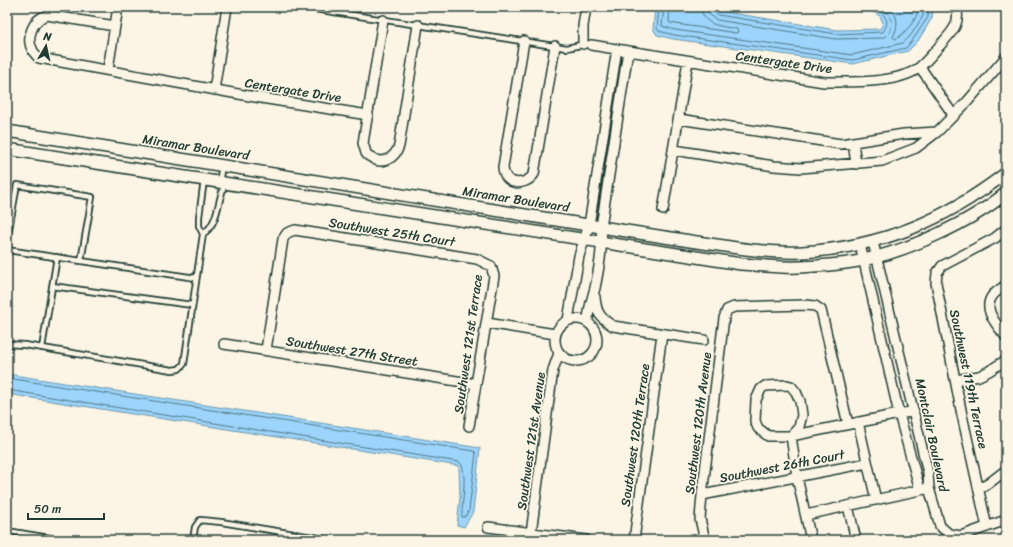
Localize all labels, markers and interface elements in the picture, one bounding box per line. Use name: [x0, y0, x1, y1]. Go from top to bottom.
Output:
north arrow: [26, 26, 66, 66]
text: N: [41, 26, 53, 47]
street label: Centergate Drive: [734, 44, 834, 80]
street label: Centergate Drive: [243, 71, 343, 109]
street label: Miramar Boulevard: [141, 127, 252, 167]
street label: Miramar Boulevard: [461, 179, 572, 219]
street label: Southwest 25th Court: [327, 211, 458, 253]
street label: Southwest 121st Terrace: [447, 273, 489, 415]
street label: Southwest 119th Terrace: [943, 307, 995, 451]
street label: Southwest 27th Street: [284, 329, 420, 373]
street label: Southwest 120th Avenue: [678, 351, 718, 495]
street label: Southwest 120th Terrace: [614, 362, 656, 508]
street label: Southwest 121st Avenue: [510, 371, 552, 511]
street label: Montclair Boulevard: [909, 376, 955, 495]
street label: Southwest 26th Court: [717, 442, 847, 489]
scale bar: [28, 495, 104, 521]
text: 50 m: [34, 498, 61, 520]

